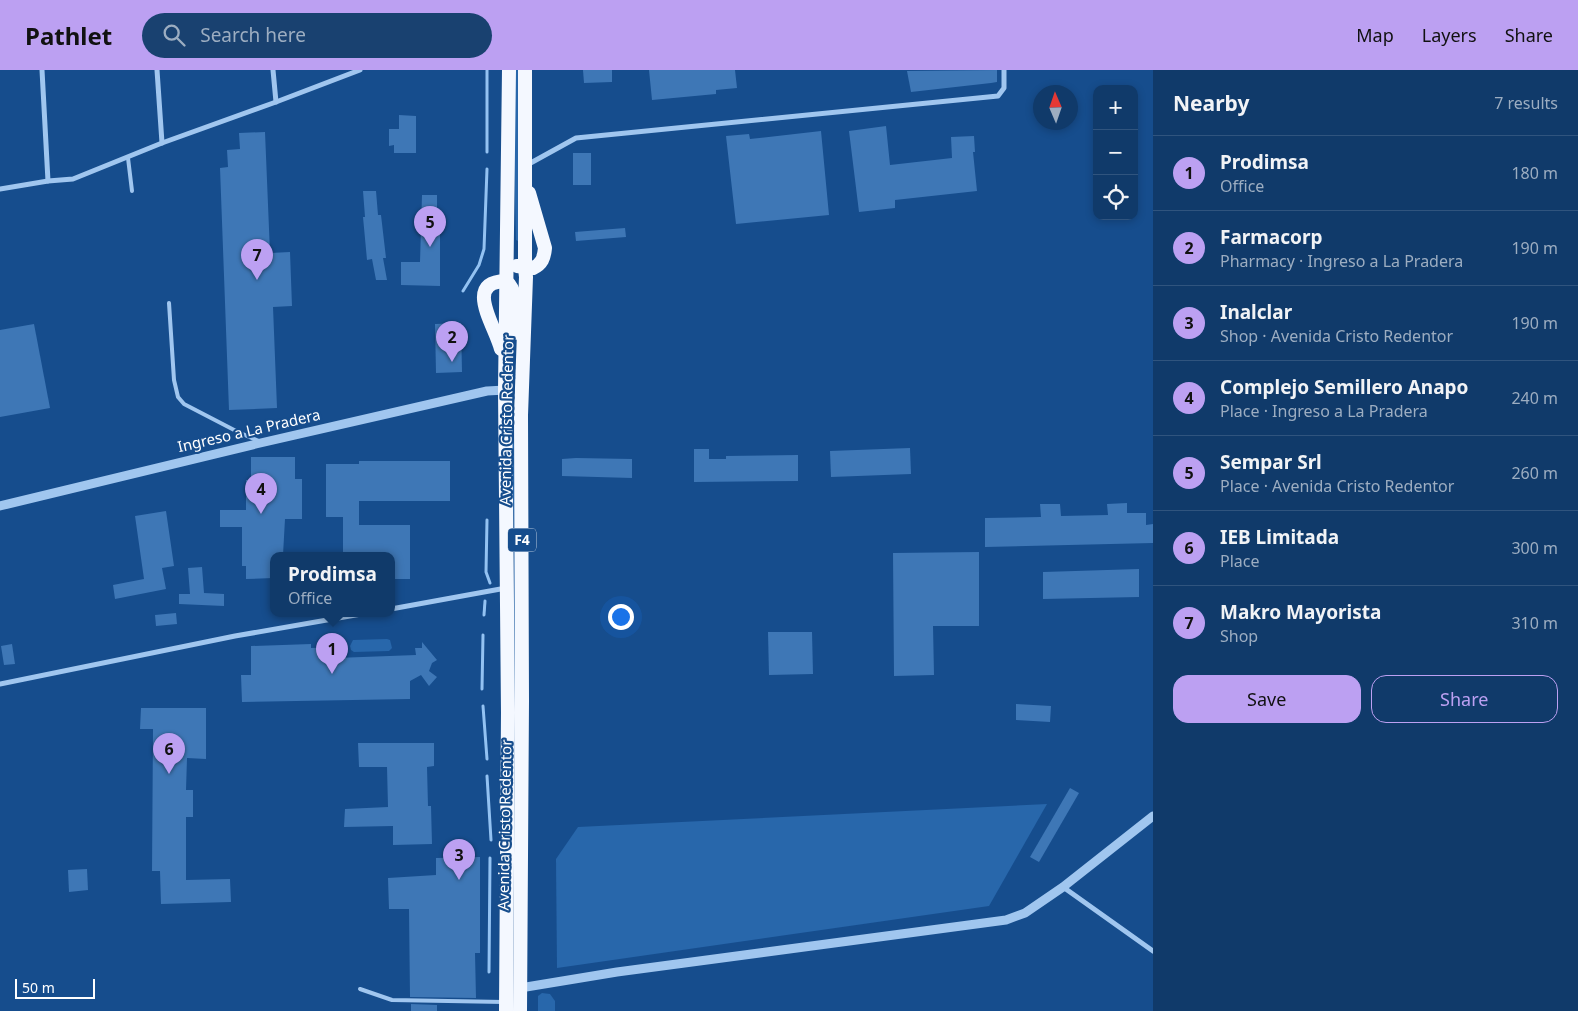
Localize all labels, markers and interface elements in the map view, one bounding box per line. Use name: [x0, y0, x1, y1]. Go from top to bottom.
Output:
search box: [142, 13, 492, 58]
text: Pathlet: [25, 19, 112, 52]
icon: search: [160, 21, 188, 49]
text: Search here: [200, 22, 306, 48]
text: Map: [1356, 23, 1394, 47]
text: Layers: [1422, 23, 1477, 47]
text: Share: [1505, 23, 1553, 47]
north arrow: [1033, 85, 1078, 130]
map controls: [1093, 85, 1138, 220]
button: +: [1093, 85, 1138, 130]
text: Nearby: [1173, 89, 1249, 117]
text: 7 results: [1494, 92, 1558, 114]
button: −: [1093, 130, 1138, 175]
text: Prodimsa: [1220, 149, 1309, 175]
text: 1: [1184, 162, 1194, 184]
text: 180 m: [1511, 162, 1558, 184]
button: locate: [1093, 175, 1138, 220]
text: Office: [1220, 175, 1264, 197]
pin: 5: [414, 206, 446, 247]
text: Farmacorp: [1220, 224, 1322, 250]
text: 2: [1184, 237, 1194, 259]
text: 190 m: [1511, 237, 1558, 259]
pin: 7: [241, 239, 273, 280]
text: Pharmacy · Ingreso a La Pradera: [1220, 250, 1463, 272]
text: Inalclar: [1220, 299, 1292, 325]
text: 3: [1184, 312, 1194, 334]
text: 190 m: [1511, 312, 1558, 334]
pin: 2: [436, 321, 468, 362]
text: Shop · Avenida Cristo Redentor: [1220, 325, 1453, 347]
street label: Avenida Cristo Redentor: [495, 334, 517, 506]
text: Complejo Semillero Anapo: [1220, 374, 1468, 400]
text: 4: [1184, 387, 1194, 409]
text: 240 m: [1511, 387, 1558, 409]
text: Place · Ingreso a La Pradera: [1220, 400, 1428, 422]
street label: Ingreso a La Pradera: [175, 404, 322, 456]
text: Sempar Srl: [1220, 449, 1322, 475]
text: 5: [1184, 462, 1194, 484]
text: 260 m: [1511, 462, 1558, 484]
pin: 4: [245, 473, 277, 514]
text: Place · Avenida Cristo Redentor: [1220, 475, 1454, 497]
text: IEB Limitada: [1220, 524, 1339, 550]
road number: F4: [508, 528, 536, 552]
text: 6: [1184, 537, 1194, 559]
text: 300 m: [1511, 537, 1558, 559]
text: Place: [1220, 550, 1260, 572]
popup: [270, 552, 395, 617]
text: Prodimsa: [288, 561, 377, 587]
text: Office: [288, 587, 332, 609]
text: Makro Mayorista: [1220, 599, 1381, 625]
your location: [608, 604, 634, 630]
text: 7: [1184, 612, 1194, 634]
text: 310 m: [1511, 612, 1558, 634]
text: Shop: [1220, 625, 1258, 647]
pin: 1: [316, 633, 348, 674]
button: Save: [1173, 675, 1361, 723]
button: Share: [1371, 675, 1558, 723]
pin: 6: [153, 733, 185, 774]
street label: Avenida Cristo Redentor: [493, 739, 515, 911]
pin: 3: [443, 839, 475, 880]
scale bar: [15, 976, 95, 999]
text: 50 m: [22, 978, 55, 997]

